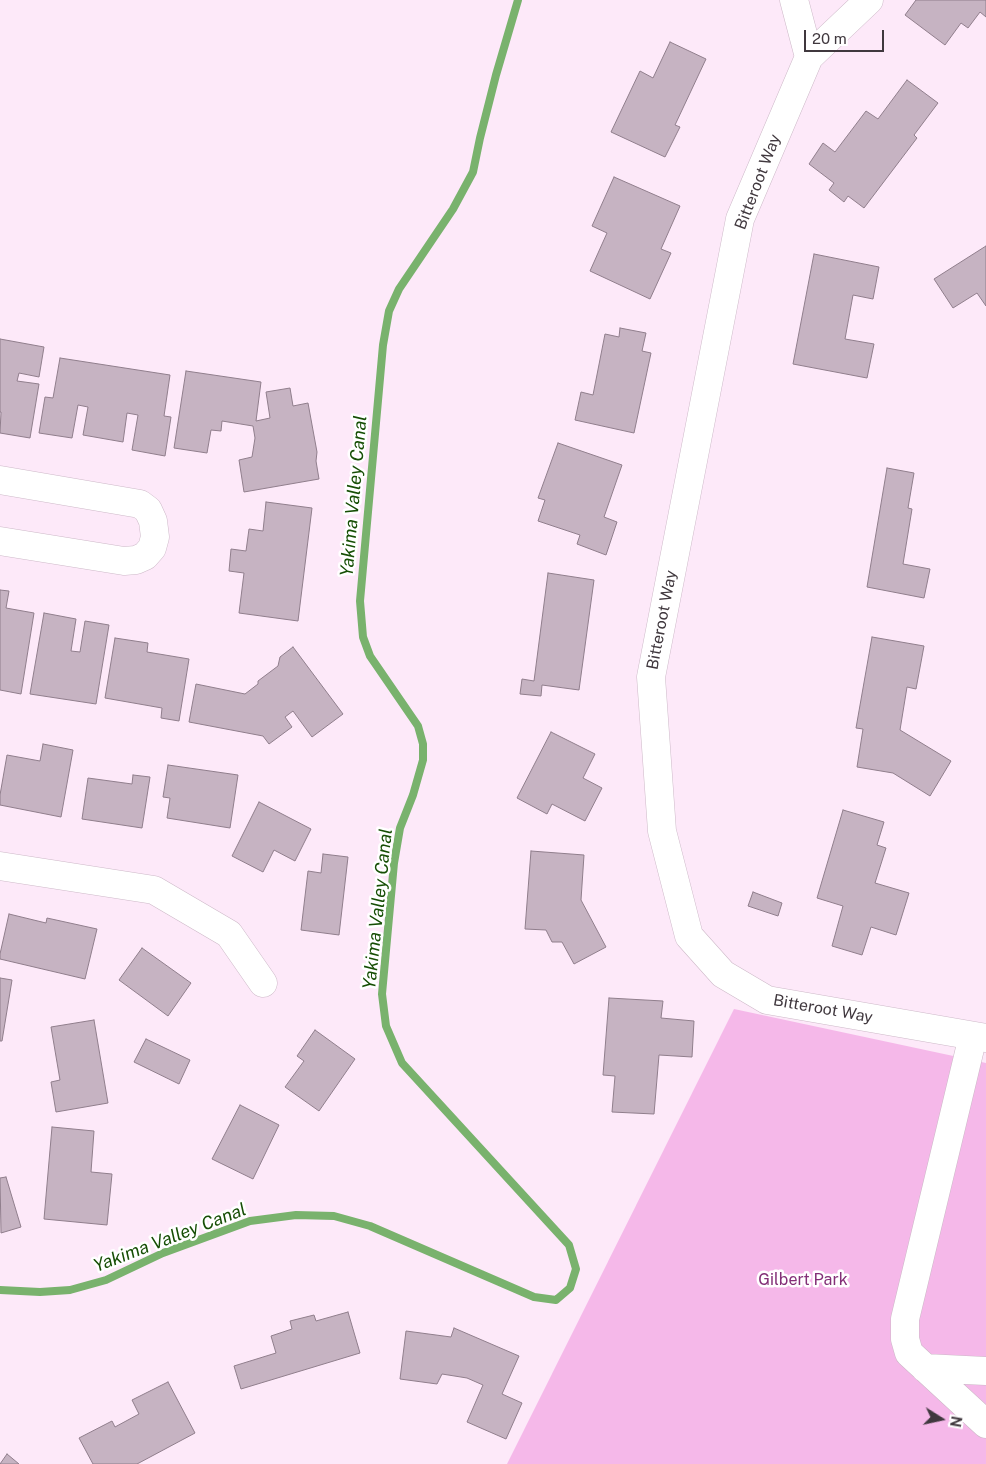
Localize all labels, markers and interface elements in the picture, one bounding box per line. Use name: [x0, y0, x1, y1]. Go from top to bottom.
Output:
scale bar: [806, 20, 886, 52]
text: 20 m: [812, 30, 847, 47]
street label: Bitteroot Way: [731, 131, 785, 233]
water label: Yakima Valley Canal: [336, 414, 372, 578]
street label: Bitteroot Way: [643, 569, 681, 671]
water label: Yakima Valley Canal: [359, 827, 397, 991]
street label: Bitteroot Way: [772, 991, 874, 1027]
water label: Yakima Valley Canal: [91, 1199, 249, 1277]
park label: Gilbert Park: [758, 1270, 848, 1290]
north arrow: [916, 1394, 966, 1444]
text: N: [947, 1415, 965, 1428]

